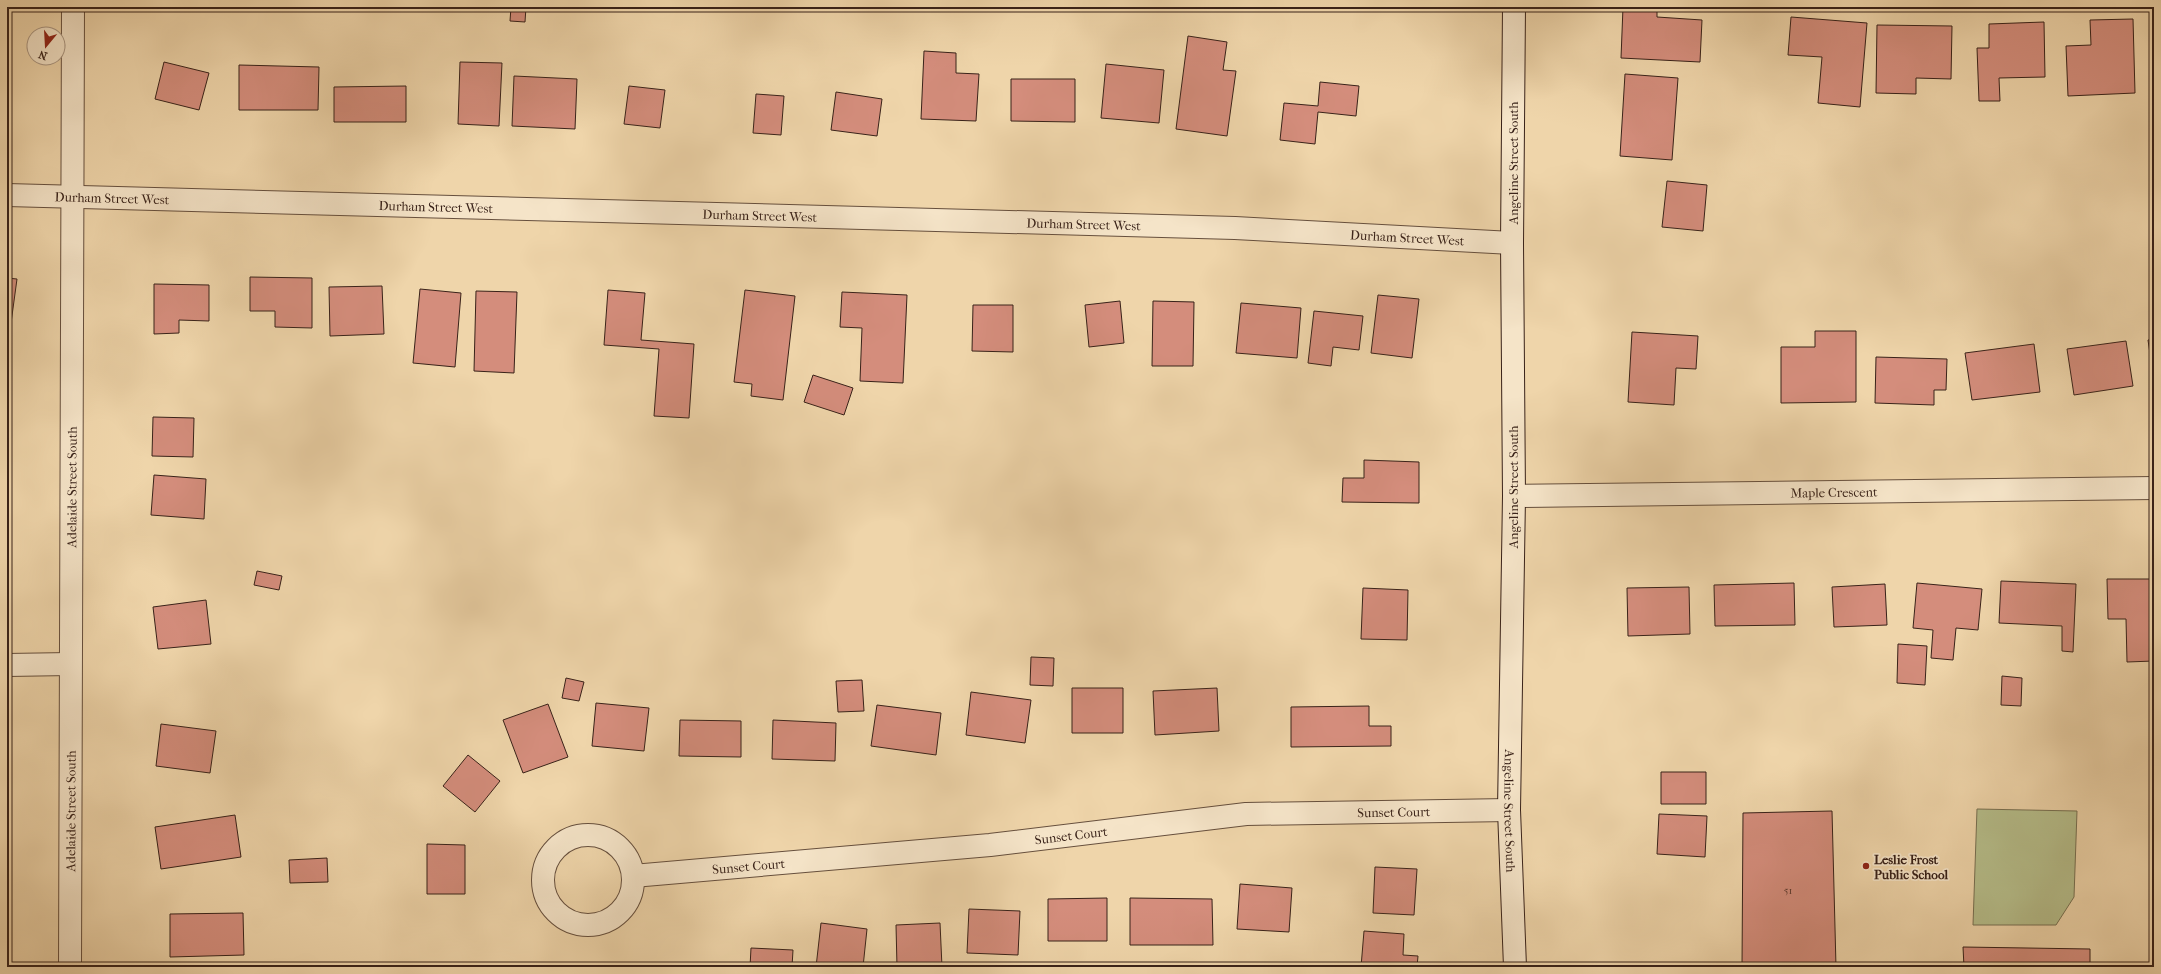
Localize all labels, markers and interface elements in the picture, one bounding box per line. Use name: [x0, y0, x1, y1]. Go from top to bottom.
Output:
north arrow: [26, 26, 66, 66]
text: N: [36, 47, 49, 63]
street label: Angeline Street South: [1506, 101, 1521, 225]
street label: Durham Street West: [54, 189, 170, 207]
street label: Durham Street West: [378, 198, 494, 216]
street label: Durham Street West: [702, 207, 818, 225]
street label: Durham Street West: [1026, 215, 1141, 233]
street label: Durham Street West: [1350, 227, 1465, 248]
street label: Angeline Street South: [1506, 425, 1521, 549]
street label: Adelaide Street South: [64, 426, 80, 549]
street label: Maple Crescent: [1790, 484, 1878, 501]
street label: Angeline Street South: [1501, 748, 1518, 873]
street label: Adelaide Street South: [63, 750, 79, 873]
street label: Sunset Court: [1357, 804, 1431, 820]
street label: Sunset Court: [1034, 824, 1109, 848]
place label: Leslie Frost Public School: [1874, 852, 1948, 882]
street label: Sunset Court: [712, 856, 786, 877]
marker: Leslie Frost Public School: [1861, 861, 1871, 871]
house number: 51: [1784, 884, 1792, 897]

